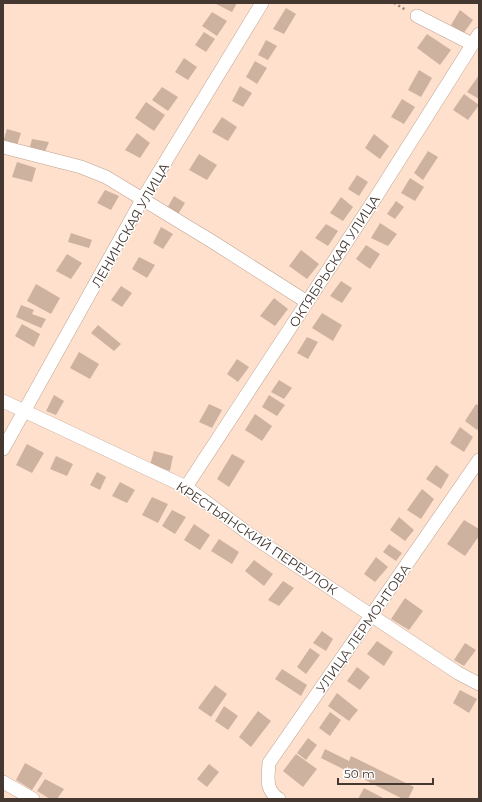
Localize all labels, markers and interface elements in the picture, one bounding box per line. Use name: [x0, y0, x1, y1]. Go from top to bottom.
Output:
street label: ЛЕНИНСКАЯ УЛИЦА: [88, 160, 172, 290]
street label: ОКТЯБРЬСКАЯ УЛИЦА: [285, 192, 383, 330]
street label: КРЕСТЬЯНСКИЙ ПЕРЕУЛОК: [173, 478, 341, 598]
street label: УЛИЦА ЛЕРМОНТОВА: [312, 560, 414, 695]
scale bar: [338, 760, 433, 786]
text: 50 m: [344, 766, 375, 781]

